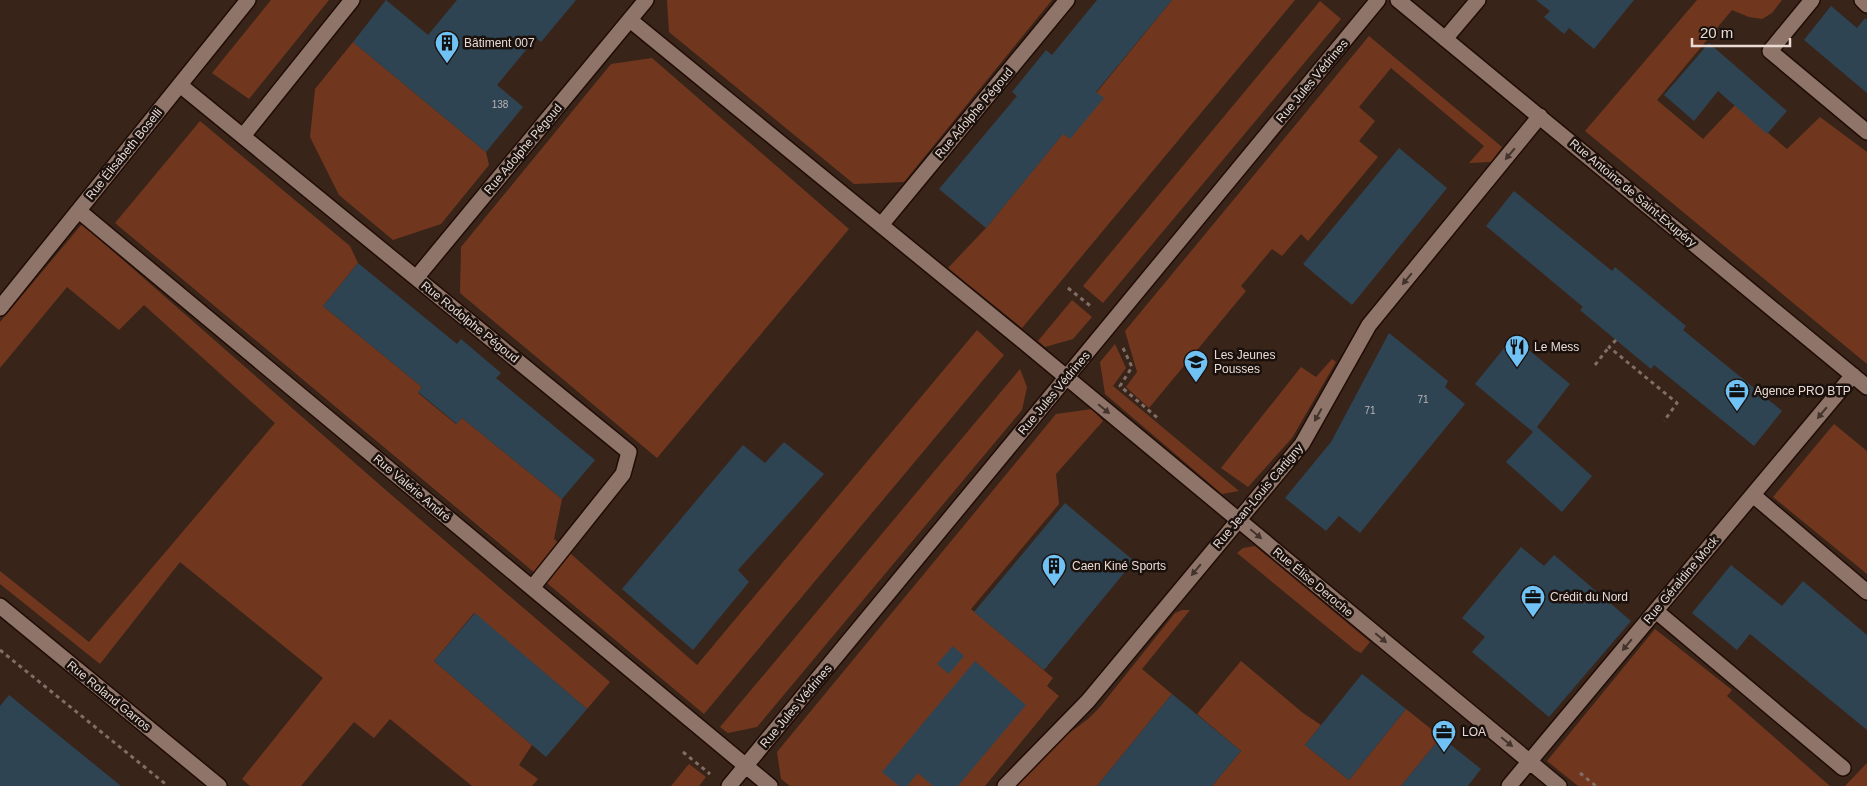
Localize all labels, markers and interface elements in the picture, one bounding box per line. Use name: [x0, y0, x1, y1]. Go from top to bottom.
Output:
scale bar: [1692, 15, 1790, 47]
text: 20 m: [1700, 24, 1733, 41]
building icon: Bâtiment 007: [434, 30, 460, 64]
place label: Bâtiment 007: [464, 36, 535, 50]
street label: Rue Jules Védrines: [1273, 37, 1351, 125]
street label: Rue Adolphe Pégoud: [932, 65, 1016, 161]
house number: 138: [492, 99, 509, 110]
street label: Rue Adolphe Pégoud: [481, 101, 565, 197]
street label: Rue Élisabeth Boselli: [82, 105, 165, 202]
street label: Rue Antoine de Saint-Exupéry: [1567, 136, 1699, 250]
one-way arrow: [1504, 147, 1515, 160]
one-way arrow: [1401, 273, 1412, 286]
street label: Rue Rodolphe Pégoud: [418, 278, 522, 366]
restaurant icon: Le Mess: [1504, 334, 1530, 368]
place label: Le Mess: [1534, 340, 1579, 354]
place label: Les Jeunes Pousses: [1214, 348, 1275, 376]
street label: Rue Jules Védrines: [1015, 349, 1093, 437]
school or university icon: Les Jeunes Pousses: [1183, 349, 1209, 383]
office icon: Agence PRO BTP: [1724, 378, 1750, 412]
place label: Agence PRO BTP: [1754, 384, 1851, 398]
house number: 71: [1417, 394, 1429, 405]
one-way arrow: [1098, 403, 1110, 414]
house number: 71: [1364, 405, 1376, 416]
one-way arrow: [1816, 406, 1827, 419]
one-way arrow: [1314, 407, 1322, 422]
street label: Rue Jean-Louis Cartigny: [1210, 441, 1306, 551]
street label: Rue Valérie André: [371, 452, 454, 525]
one-way arrow: [1250, 529, 1263, 540]
street label: Rue Géraldine Mock: [1640, 533, 1722, 626]
street label: Rue Élise Deroche: [1270, 544, 1357, 620]
building icon: Caen Kiné Sports: [1041, 553, 1067, 587]
place label: Caen Kiné Sports: [1072, 559, 1166, 573]
one-way arrow: [1191, 563, 1202, 576]
office icon: Crédit du Nord: [1520, 584, 1546, 618]
place label: Crédit du Nord: [1550, 590, 1628, 604]
one-way arrow: [1375, 633, 1388, 644]
one-way arrow: [1622, 638, 1633, 651]
street label: Rue Roland Garros: [64, 658, 154, 734]
street label: Rue Jules Védrines: [757, 662, 835, 750]
office icon: LOA: [1431, 719, 1457, 753]
place label: LOA: [1462, 725, 1486, 739]
one-way arrow: [1500, 736, 1513, 747]

